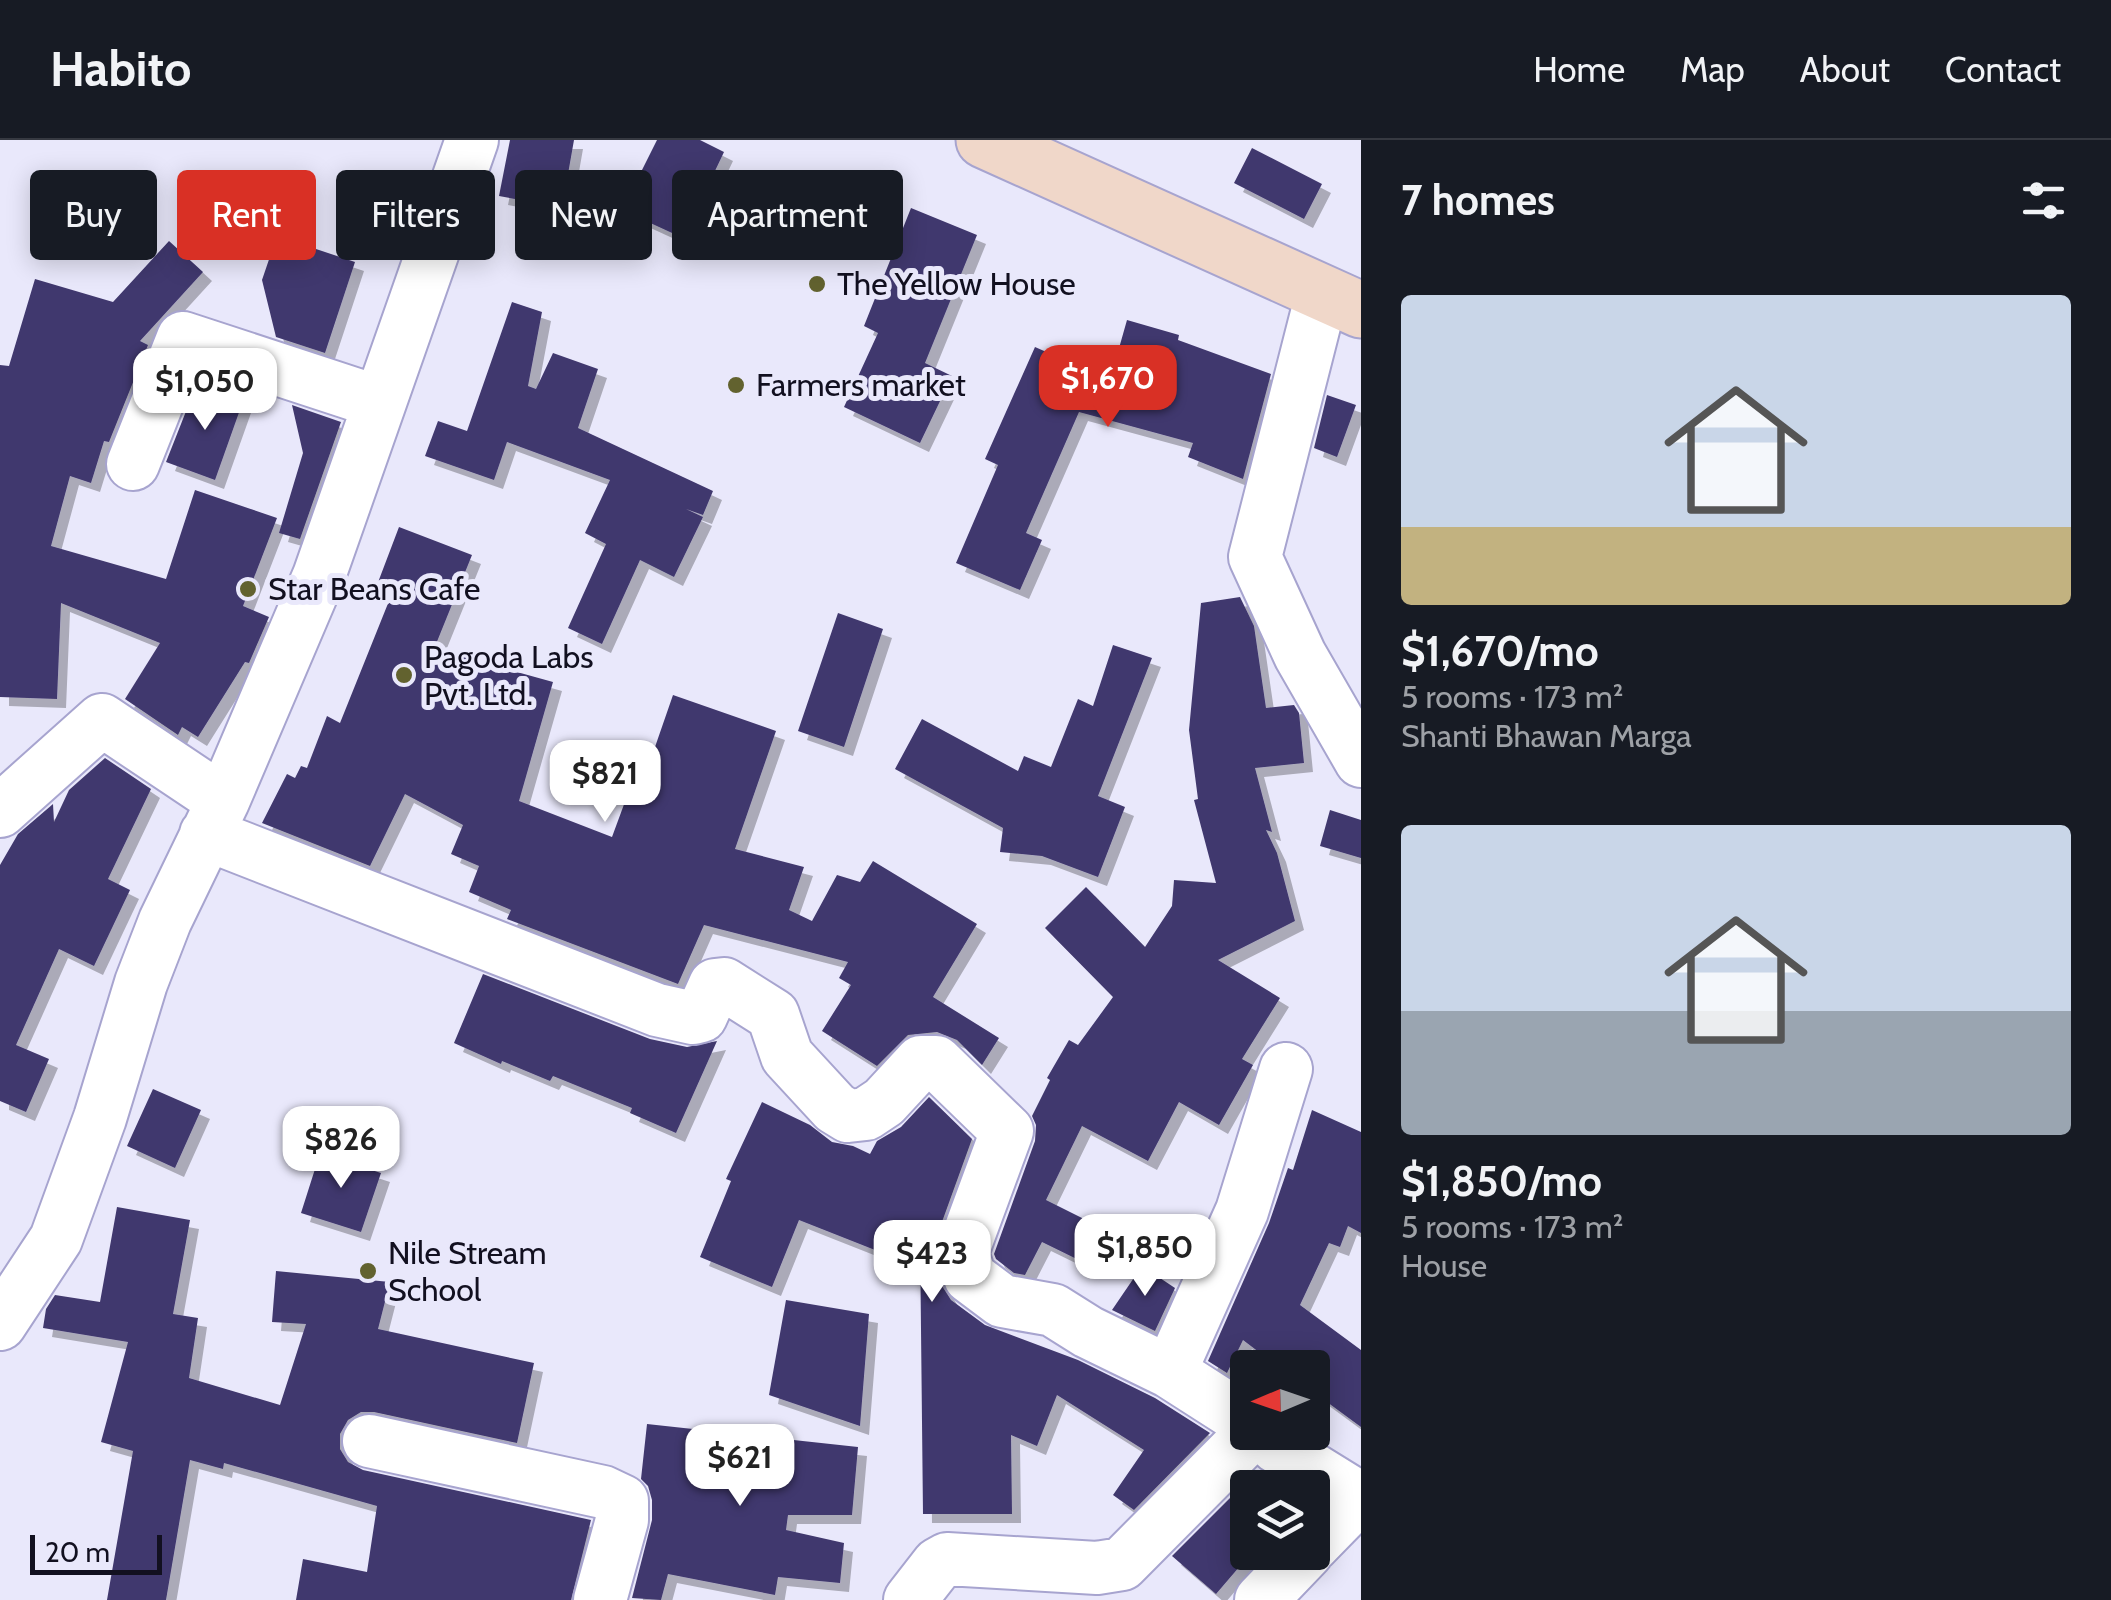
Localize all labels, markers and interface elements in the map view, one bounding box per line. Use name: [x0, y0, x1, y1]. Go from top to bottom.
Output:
text: Habito: [50, 40, 191, 98]
text: Home: [1533, 48, 1625, 91]
text: Map: [1680, 48, 1745, 91]
text: About: [1800, 48, 1890, 91]
text: Contact: [1945, 48, 2061, 91]
chip: Buy: [30, 170, 157, 260]
chip: Rent: [177, 170, 316, 260]
chip: Filters: [336, 170, 495, 260]
chip: New: [515, 170, 652, 260]
chip: Apartment: [672, 170, 903, 260]
icon: filters: [2016, 173, 2071, 228]
text: 7 homes: [1401, 174, 1555, 226]
place label: The Yellow House: [837, 264, 1076, 303]
marker: The Yellow House: [806, 273, 828, 295]
pin: $1,670: [1027, 345, 1189, 430]
pin: $1,050: [124, 348, 286, 433]
text: $1,670: [1061, 358, 1155, 397]
icon: home: [1646, 360, 1826, 540]
text: $1,050: [155, 361, 255, 400]
place label: Farmers market: [756, 365, 966, 404]
marker: Farmers market: [725, 374, 747, 396]
place label: Star Beans Cafe: [268, 569, 480, 608]
marker: Star Beans Cafe: [237, 578, 259, 600]
text: $1,670/mo: [1401, 625, 1599, 677]
place label: Pagoda Labs Pvt. Ltd.: [424, 637, 593, 713]
marker: Pagoda Labs Pvt. Ltd.: [393, 664, 415, 686]
text: 5 rooms · 173 m²: [1401, 677, 1623, 716]
text: Shanti Bhawan Marga: [1401, 716, 1692, 755]
pin: $821: [546, 740, 664, 825]
text: $821: [572, 753, 638, 792]
icon: home: [1646, 890, 1826, 1070]
pin: $826: [282, 1106, 400, 1191]
text: $826: [305, 1119, 377, 1158]
text: $1,850/mo: [1401, 1155, 1602, 1207]
text: 5 rooms · 173 m²: [1401, 1207, 1623, 1246]
pin: $1,850: [1064, 1214, 1226, 1299]
pin: $423: [873, 1220, 991, 1305]
text: $1,850: [1097, 1227, 1193, 1266]
place label: Nile Stream School: [388, 1233, 547, 1309]
text: $423: [896, 1233, 968, 1272]
text: House: [1401, 1246, 1487, 1285]
marker: Nile Stream School: [357, 1260, 379, 1282]
north arrow: [1230, 1350, 1330, 1450]
map controls: [1230, 1350, 1330, 1570]
pin: $621: [681, 1424, 799, 1509]
text: $621: [707, 1437, 773, 1476]
button: layers: [1230, 1470, 1330, 1570]
scale bar: [30, 1530, 162, 1574]
text: 20 m: [45, 1535, 110, 1569]

